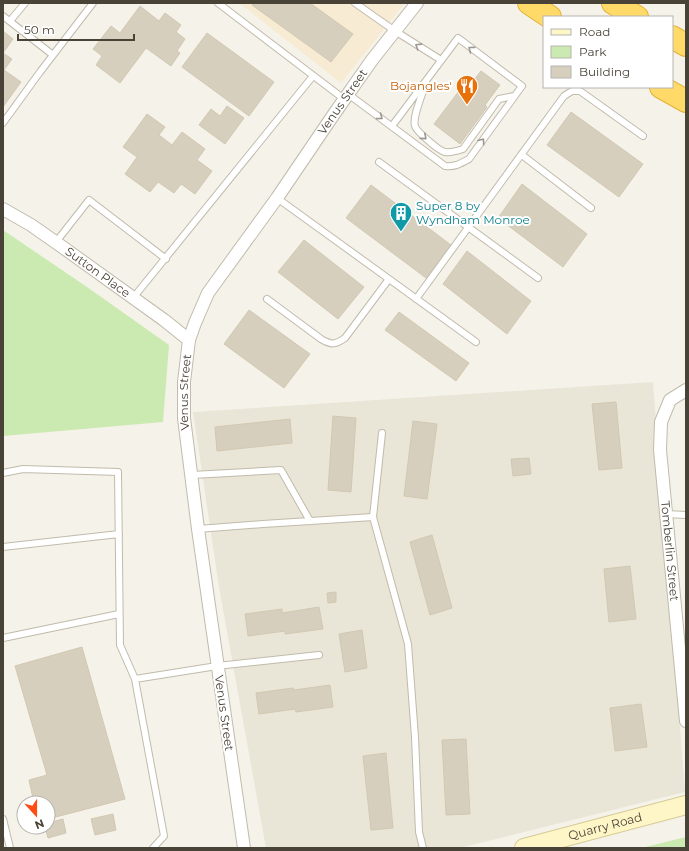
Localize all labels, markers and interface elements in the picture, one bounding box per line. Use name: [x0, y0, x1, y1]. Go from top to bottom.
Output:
scale bar: [18, 16, 134, 42]
legend: [543, 16, 673, 88]
text: 50 m: [24, 22, 55, 37]
text: Road: [579, 24, 610, 39]
one-way arrow: [415, 43, 422, 51]
text: Park: [579, 44, 607, 59]
one-way arrow: [469, 46, 476, 53]
text: Building: [579, 64, 630, 79]
street label: Venus Street: [314, 66, 370, 137]
restaurant icon: Bojangles': [454, 73, 480, 106]
place label: Bojangles': [390, 78, 452, 93]
one-way arrow: [375, 112, 382, 119]
one-way arrow: [420, 132, 427, 139]
one-way arrow: [477, 138, 484, 145]
place label: Super 8 by Wyndham Monroe: [416, 198, 530, 227]
building icon: Super 8 by Wyndham Monroe: [388, 200, 414, 233]
street label: Sutton Place: [62, 244, 133, 300]
street label: Venus Street: [176, 353, 194, 431]
street label: Tomberlin Street: [658, 500, 682, 602]
street label: Venus Street: [212, 674, 237, 752]
north arrow: [16, 795, 56, 835]
street label: Quarry Road: [567, 809, 644, 843]
text: N: [33, 816, 46, 832]

